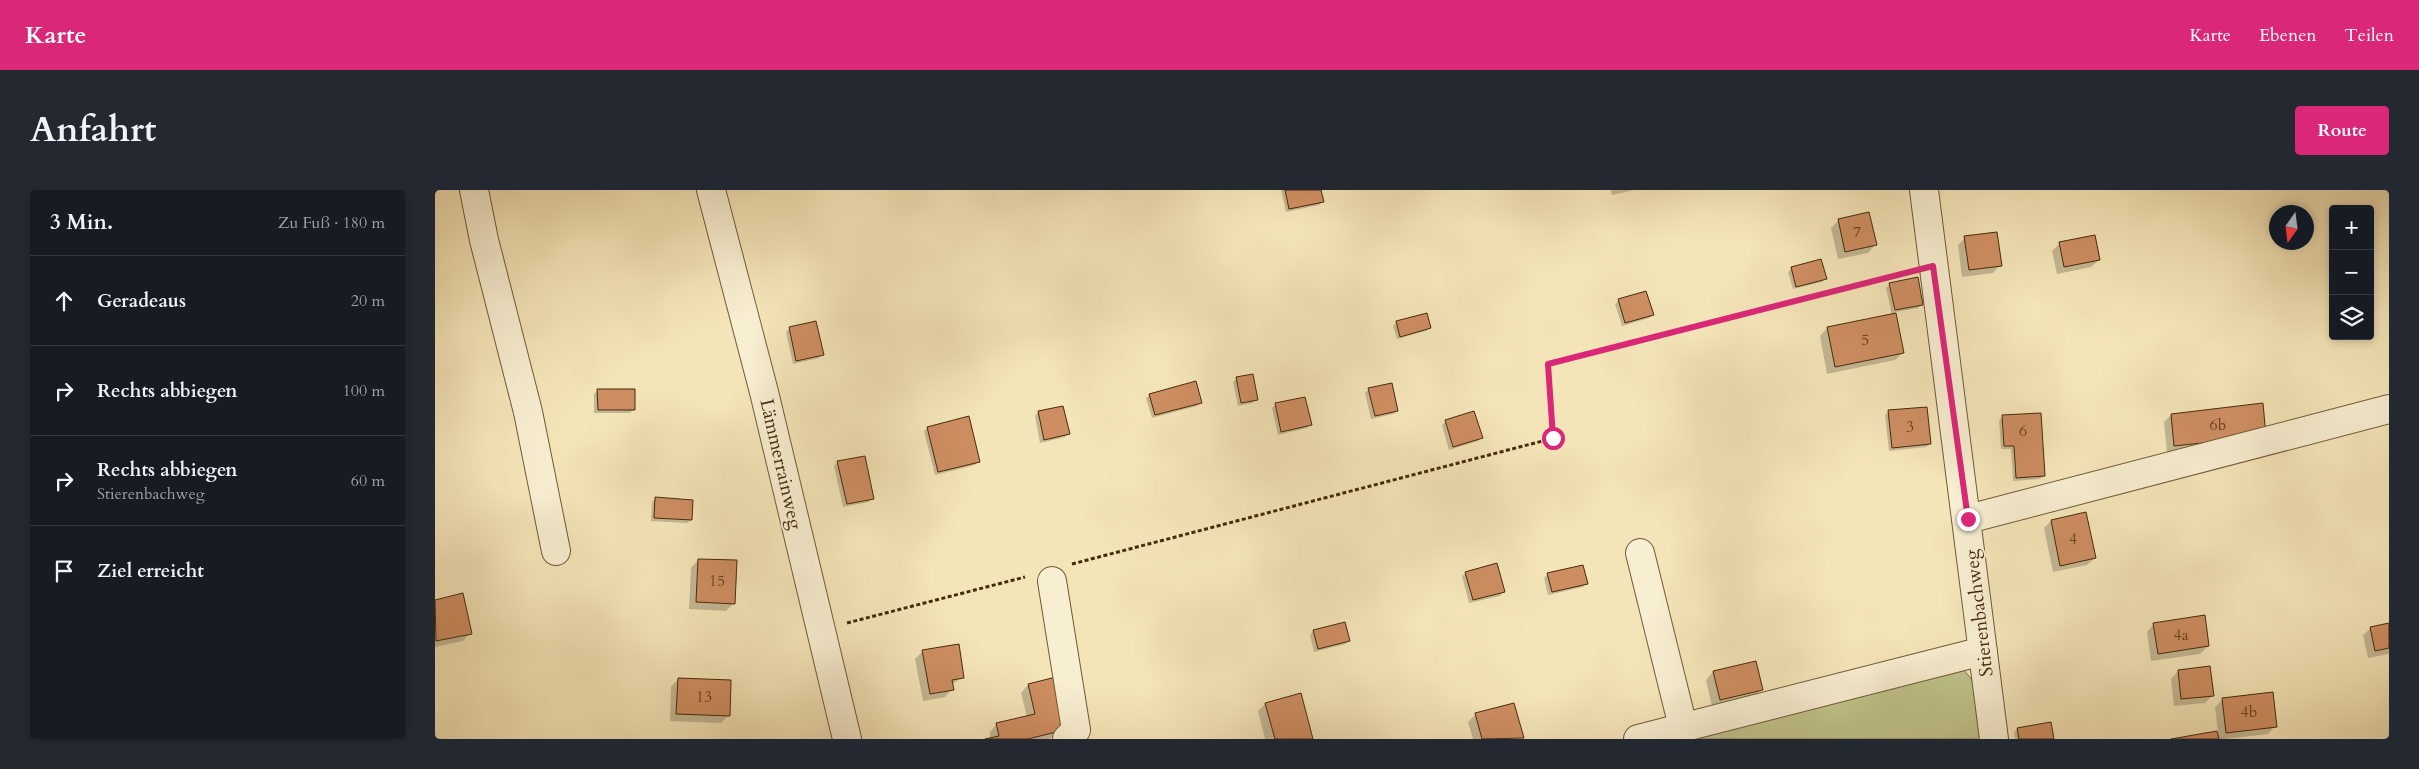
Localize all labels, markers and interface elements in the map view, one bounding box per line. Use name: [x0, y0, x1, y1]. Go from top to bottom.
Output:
text: Karte: [25, 19, 86, 52]
text: Karte: [2189, 23, 2231, 48]
text: Ebenen: [2259, 23, 2317, 48]
text: Teilen: [2345, 23, 2394, 48]
text: Anfahrt: [30, 106, 156, 154]
button: Route: [2295, 106, 2389, 155]
north arrow: [2269, 205, 2314, 250]
map controls: [2329, 205, 2374, 340]
button: +: [2329, 205, 2374, 250]
text: 3 Min.: [50, 208, 113, 237]
text: Zu Fuß · 180 m: [278, 212, 385, 234]
house number: 7: [1853, 221, 1861, 243]
button: −: [2329, 250, 2374, 295]
icon: ahead: [50, 287, 78, 315]
text: Geradeaus: [97, 288, 186, 314]
text: 20 m: [351, 290, 385, 312]
button: layers: [2329, 295, 2374, 340]
house number: 5: [1861, 329, 1869, 351]
icon: right: [50, 377, 78, 405]
text: Rechts abbiegen: [97, 378, 238, 404]
text: 100 m: [343, 380, 385, 402]
street label: Lämmerrainweg: [753, 396, 809, 532]
house number: 6b: [2210, 414, 2226, 436]
house number: 3: [1906, 416, 1914, 438]
house number: 6: [2019, 420, 2027, 442]
route start: [1542, 427, 1565, 450]
text: Rechts abbiegen: [97, 457, 238, 483]
icon: right: [50, 467, 78, 495]
text: 60 m: [351, 470, 385, 492]
text: Stierenbachweg: [97, 483, 205, 505]
route end: [1957, 508, 1980, 531]
house number: 4: [2069, 528, 2077, 550]
street label: Stierenbachweg: [1958, 548, 2000, 678]
icon: arrive: [50, 557, 78, 585]
text: Ziel erreicht: [97, 558, 204, 584]
house number: 15: [709, 570, 725, 592]
house number: 4a: [2173, 624, 2189, 646]
house number: 13: [696, 686, 712, 708]
house number: 4b: [2241, 701, 2257, 723]

